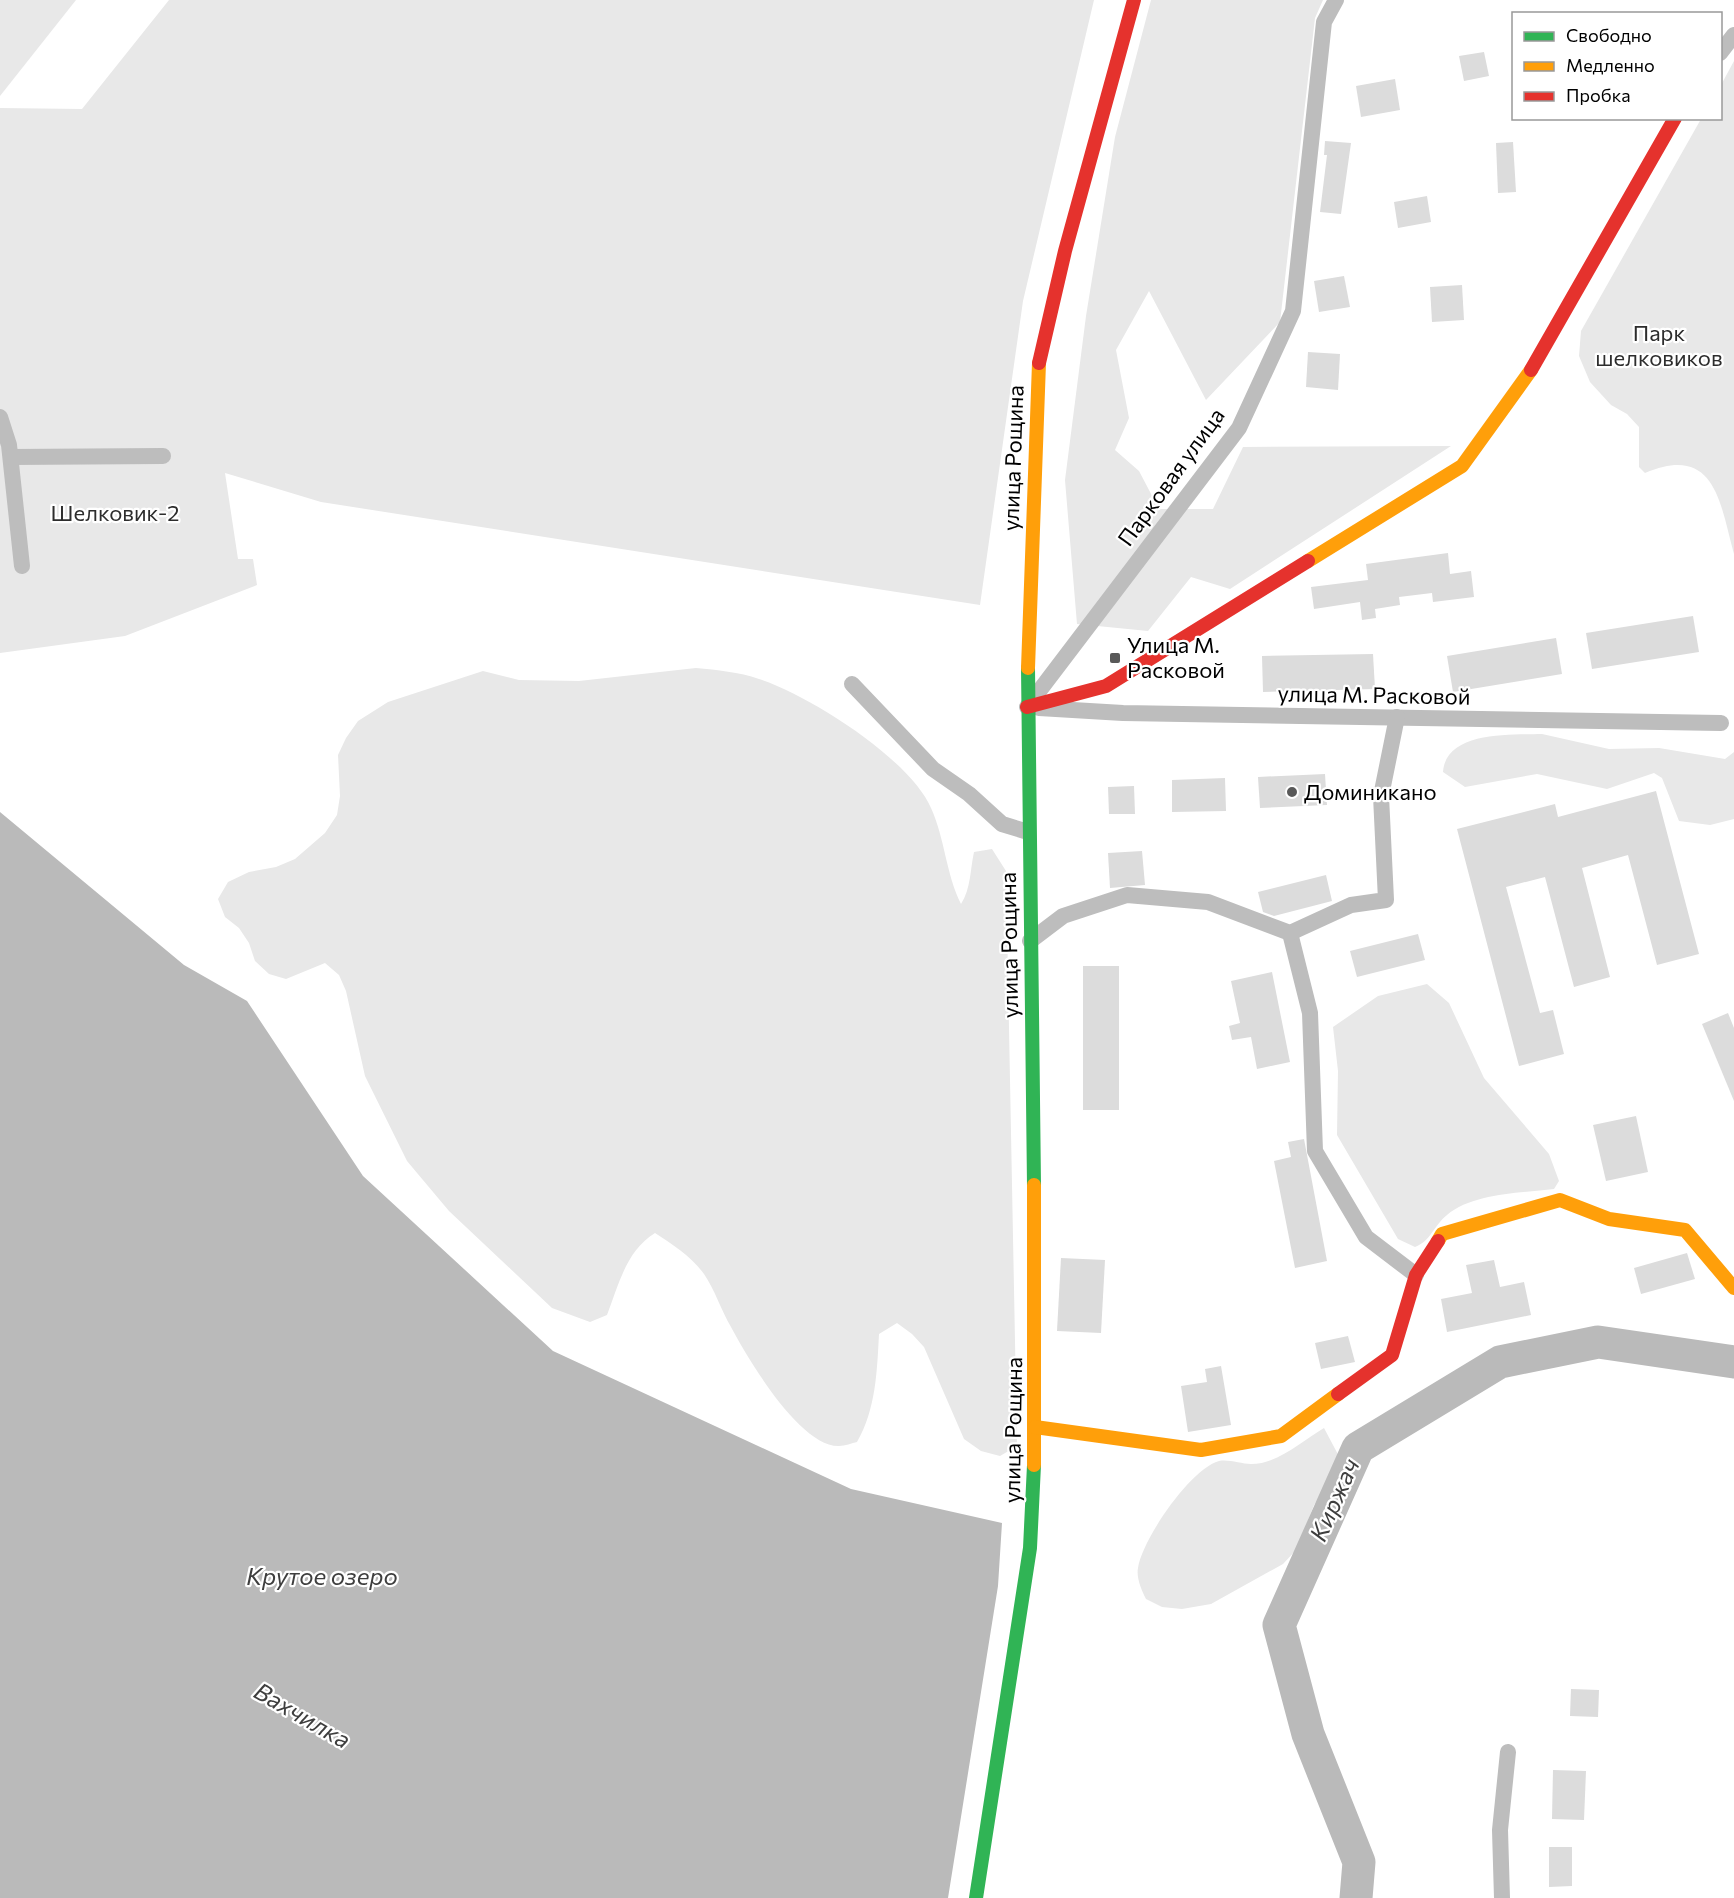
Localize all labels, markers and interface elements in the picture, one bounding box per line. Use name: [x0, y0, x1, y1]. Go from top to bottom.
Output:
legend: [1512, 12, 1722, 120]
text: Свободно: [1566, 24, 1652, 46]
text: Медленно: [1566, 54, 1655, 76]
text: Пробка: [1566, 84, 1631, 106]
park label: Парк шелковиков: [1595, 319, 1723, 371]
street label: улица Рощина: [996, 384, 1029, 531]
street label: Парковая улица: [1111, 402, 1230, 551]
park label: Шелковик-2: [51, 499, 179, 526]
place label: Улица М. Расковой: [1127, 631, 1225, 683]
marker: Улица М. Расковой: [1108, 651, 1122, 665]
street label: улица М. Расковой: [1277, 679, 1471, 710]
place label: Доминикано: [1304, 778, 1437, 805]
marker: Доминикано: [1285, 785, 1299, 799]
street label: улица Рощина: [994, 872, 1023, 1018]
street label: улица Рощина: [998, 1357, 1027, 1503]
water label: Киржач: [1303, 1453, 1365, 1545]
water label: Крутое озеро: [246, 1561, 398, 1590]
water label: Вахчилка: [249, 1676, 356, 1754]

